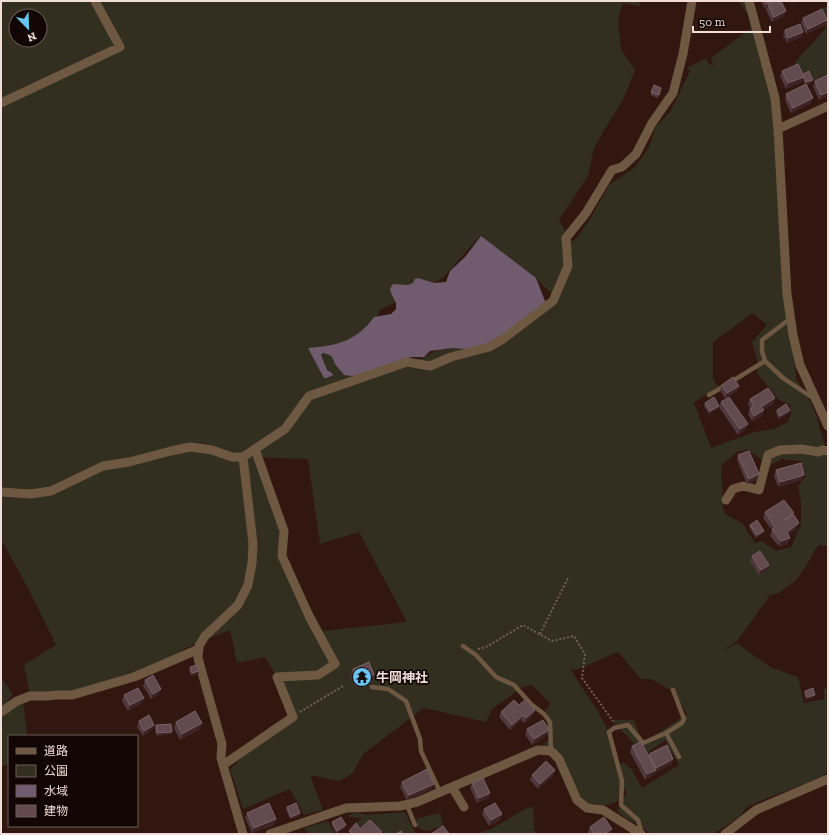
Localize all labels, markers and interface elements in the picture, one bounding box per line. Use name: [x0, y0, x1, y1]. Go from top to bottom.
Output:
north arrow: [8, 8, 48, 48]
scale bar: [693, 8, 770, 34]
text: 50 m: [699, 15, 726, 29]
text: N: [25, 29, 38, 45]
temple icon: 牛岡神社: [351, 666, 373, 688]
place label: 牛岡神社: [376, 670, 428, 685]
legend: [8, 735, 138, 827]
text: 道路: [44, 744, 68, 758]
text: 公園: [44, 764, 68, 778]
text: 水域: [44, 784, 68, 798]
text: 建物: [44, 804, 68, 818]

